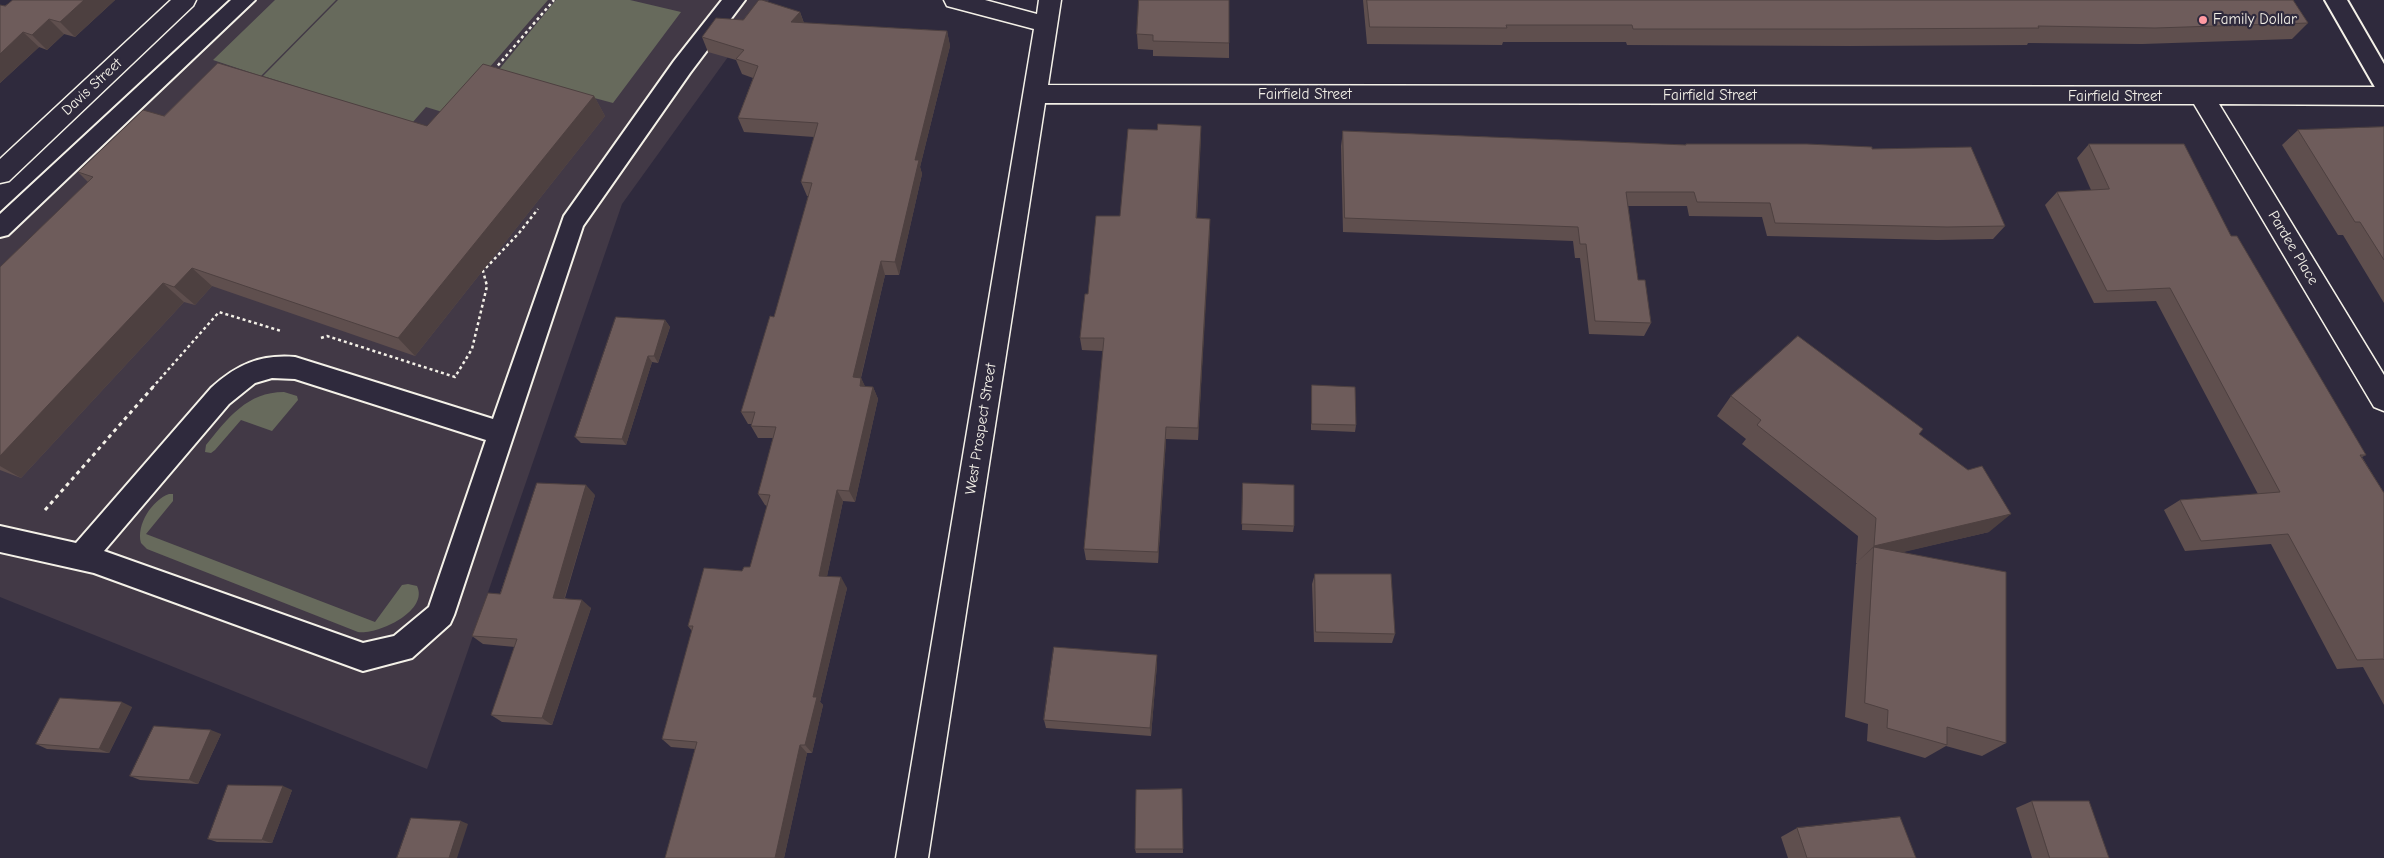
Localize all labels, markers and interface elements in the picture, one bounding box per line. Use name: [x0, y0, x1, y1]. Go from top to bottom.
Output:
place label: Family Dollar: [2213, 11, 2297, 29]
marker: Family Dollar: [2197, 14, 2209, 26]
street label: Davis Street: [58, 55, 126, 119]
street label: Fairfield Street: [1258, 86, 1352, 104]
street label: Fairfield Street: [1663, 87, 1757, 105]
street label: Fairfield Street: [2068, 88, 2162, 106]
street label: Pardee Place: [2264, 208, 2322, 288]
street label: West Prospect Street: [962, 362, 1000, 496]

